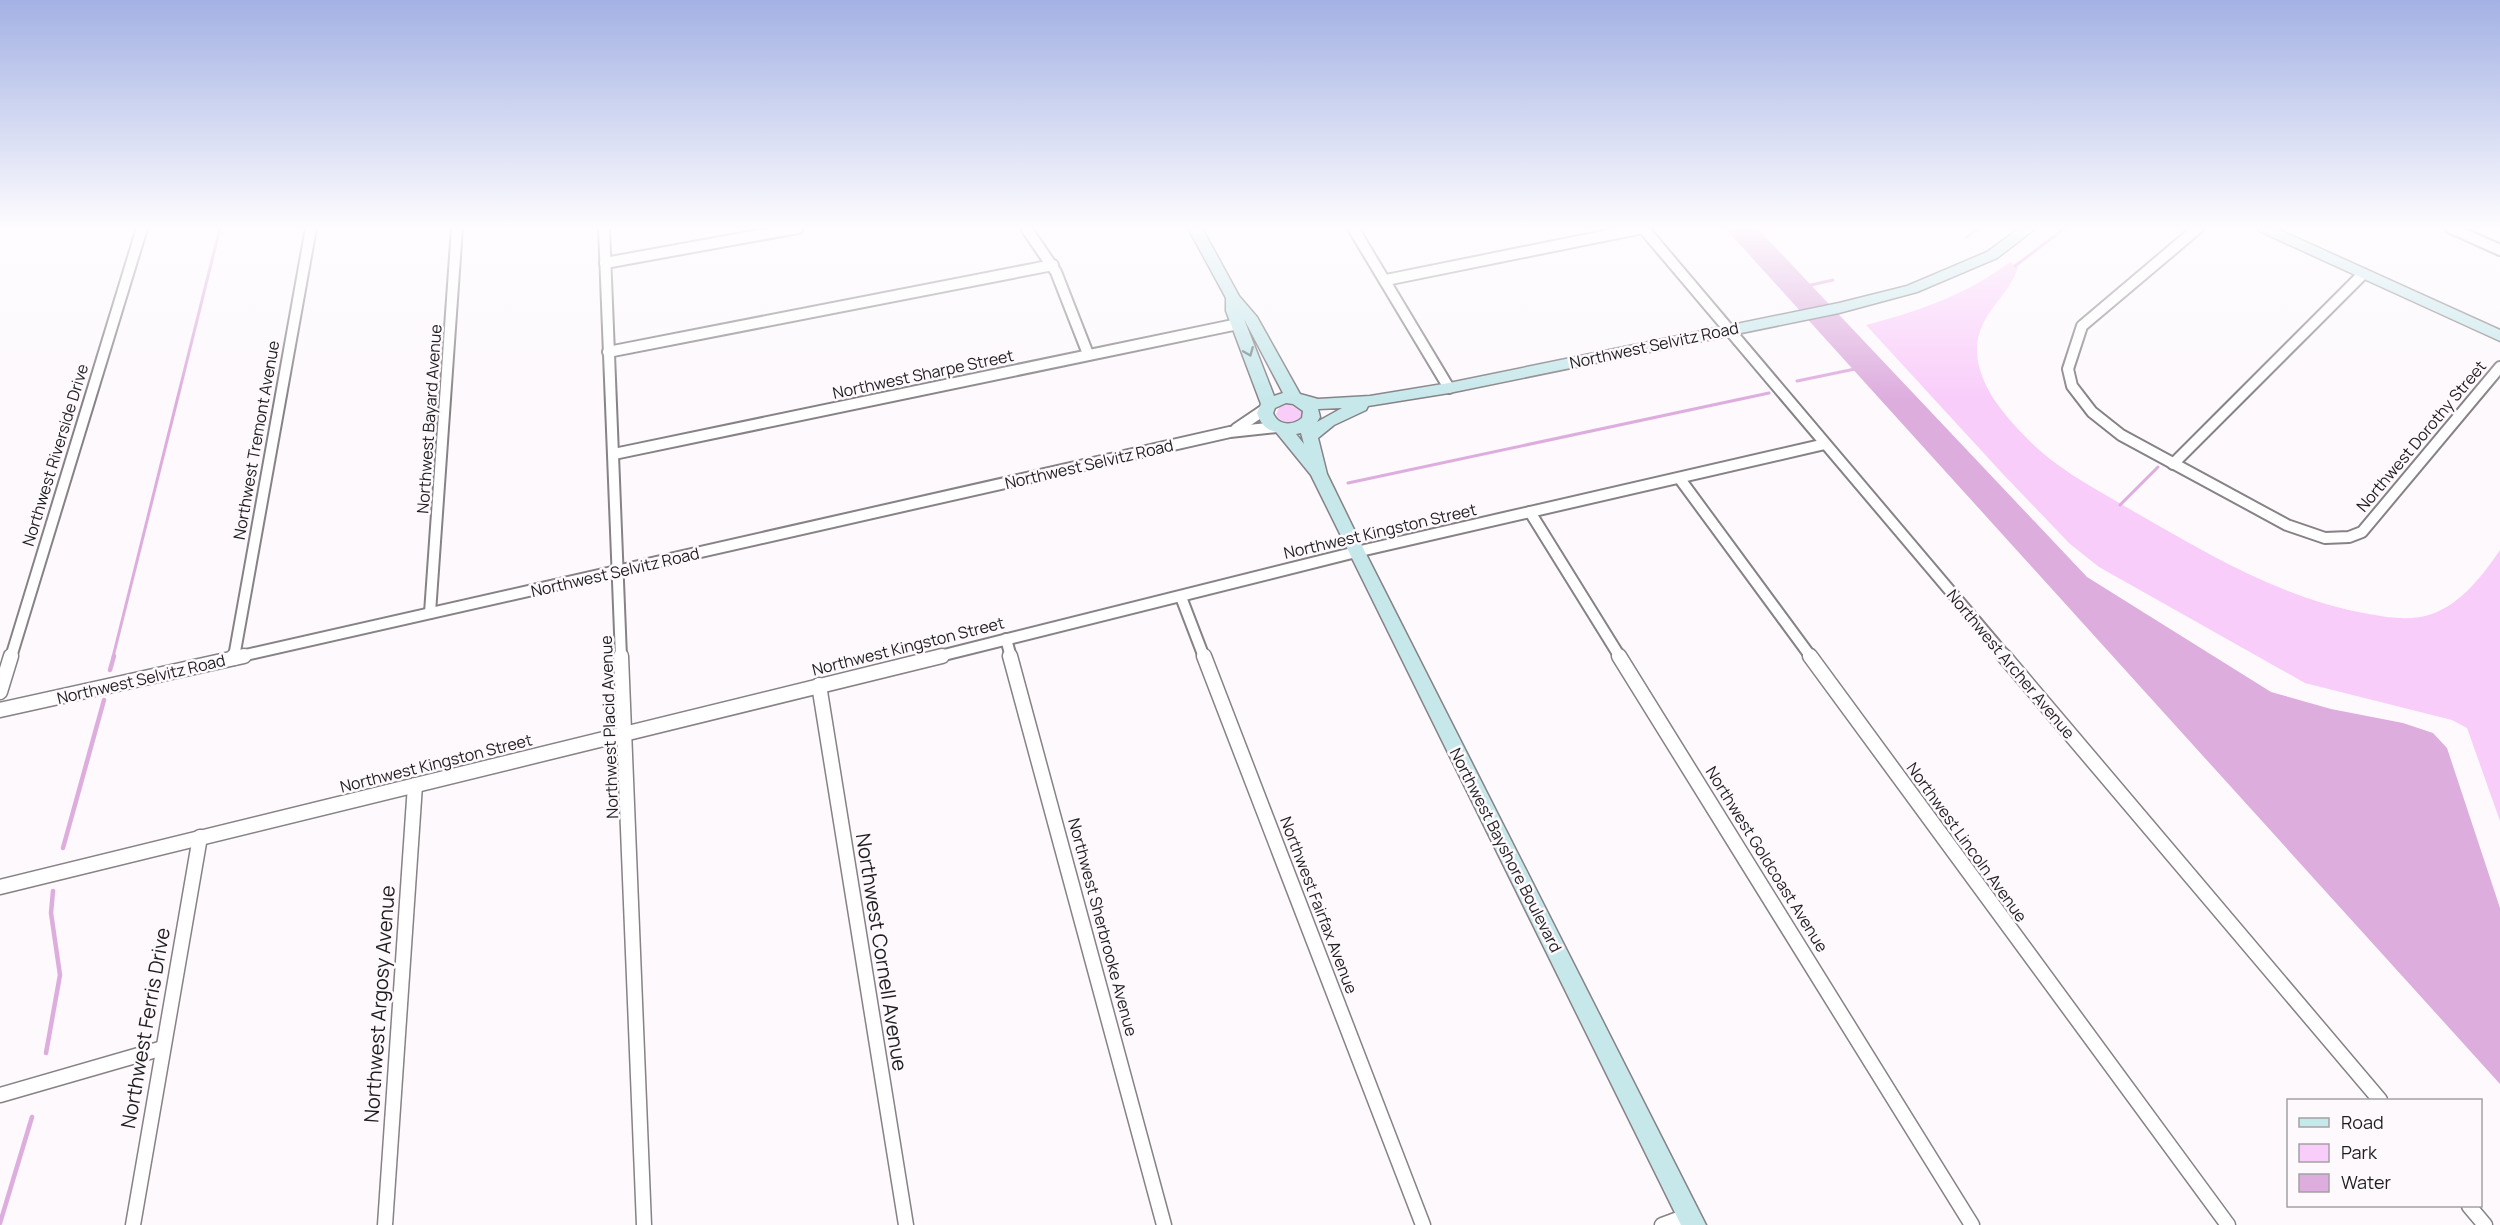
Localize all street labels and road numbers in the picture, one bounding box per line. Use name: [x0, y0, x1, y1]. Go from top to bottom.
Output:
street label: Northwest Selvitz Road: [1567, 316, 1741, 374]
street label: Northwest Bayard Avenue: [411, 324, 447, 514]
street label: Northwest Tremont Avenue: [228, 339, 284, 541]
street label: Northwest Sharpe Street: [830, 344, 1016, 404]
street label: Northwest Dorothy Street: [2351, 356, 2491, 516]
street label: Northwest Riverside Drive: [17, 361, 93, 549]
street label: Northwest Selvitz Road: [1003, 434, 1175, 494]
street label: Northwest Kingston Street: [1281, 498, 1479, 564]
street label: Northwest Selvitz Road: [529, 542, 701, 602]
street label: Northwest Archer Avenue: [1942, 585, 2080, 743]
street label: Northwest Kingston Street: [810, 611, 1006, 681]
street label: Northwest Placid Avenue: [595, 635, 623, 819]
street label: Northwest Selvitz Road: [55, 649, 227, 709]
street label: Northwest Kingston Street: [338, 728, 534, 798]
street label: Northwest Bayshore Boulevard: [1445, 744, 1567, 956]
street label: Northwest Lincoln Avenue: [1902, 758, 2032, 926]
street label: Northwest Goldcoast Avenue: [1701, 762, 1833, 956]
street label: Northwest Fairfax Avenue: [1275, 813, 1363, 997]
street label: Northwest Sherbrooke Avenue: [1063, 815, 1143, 1039]
street label: Northwest Cornell Avenue: [850, 831, 914, 1073]
street label: Northwest Argosy Avenue: [357, 884, 401, 1124]
street label: Northwest Ferris Drive: [114, 925, 176, 1131]

